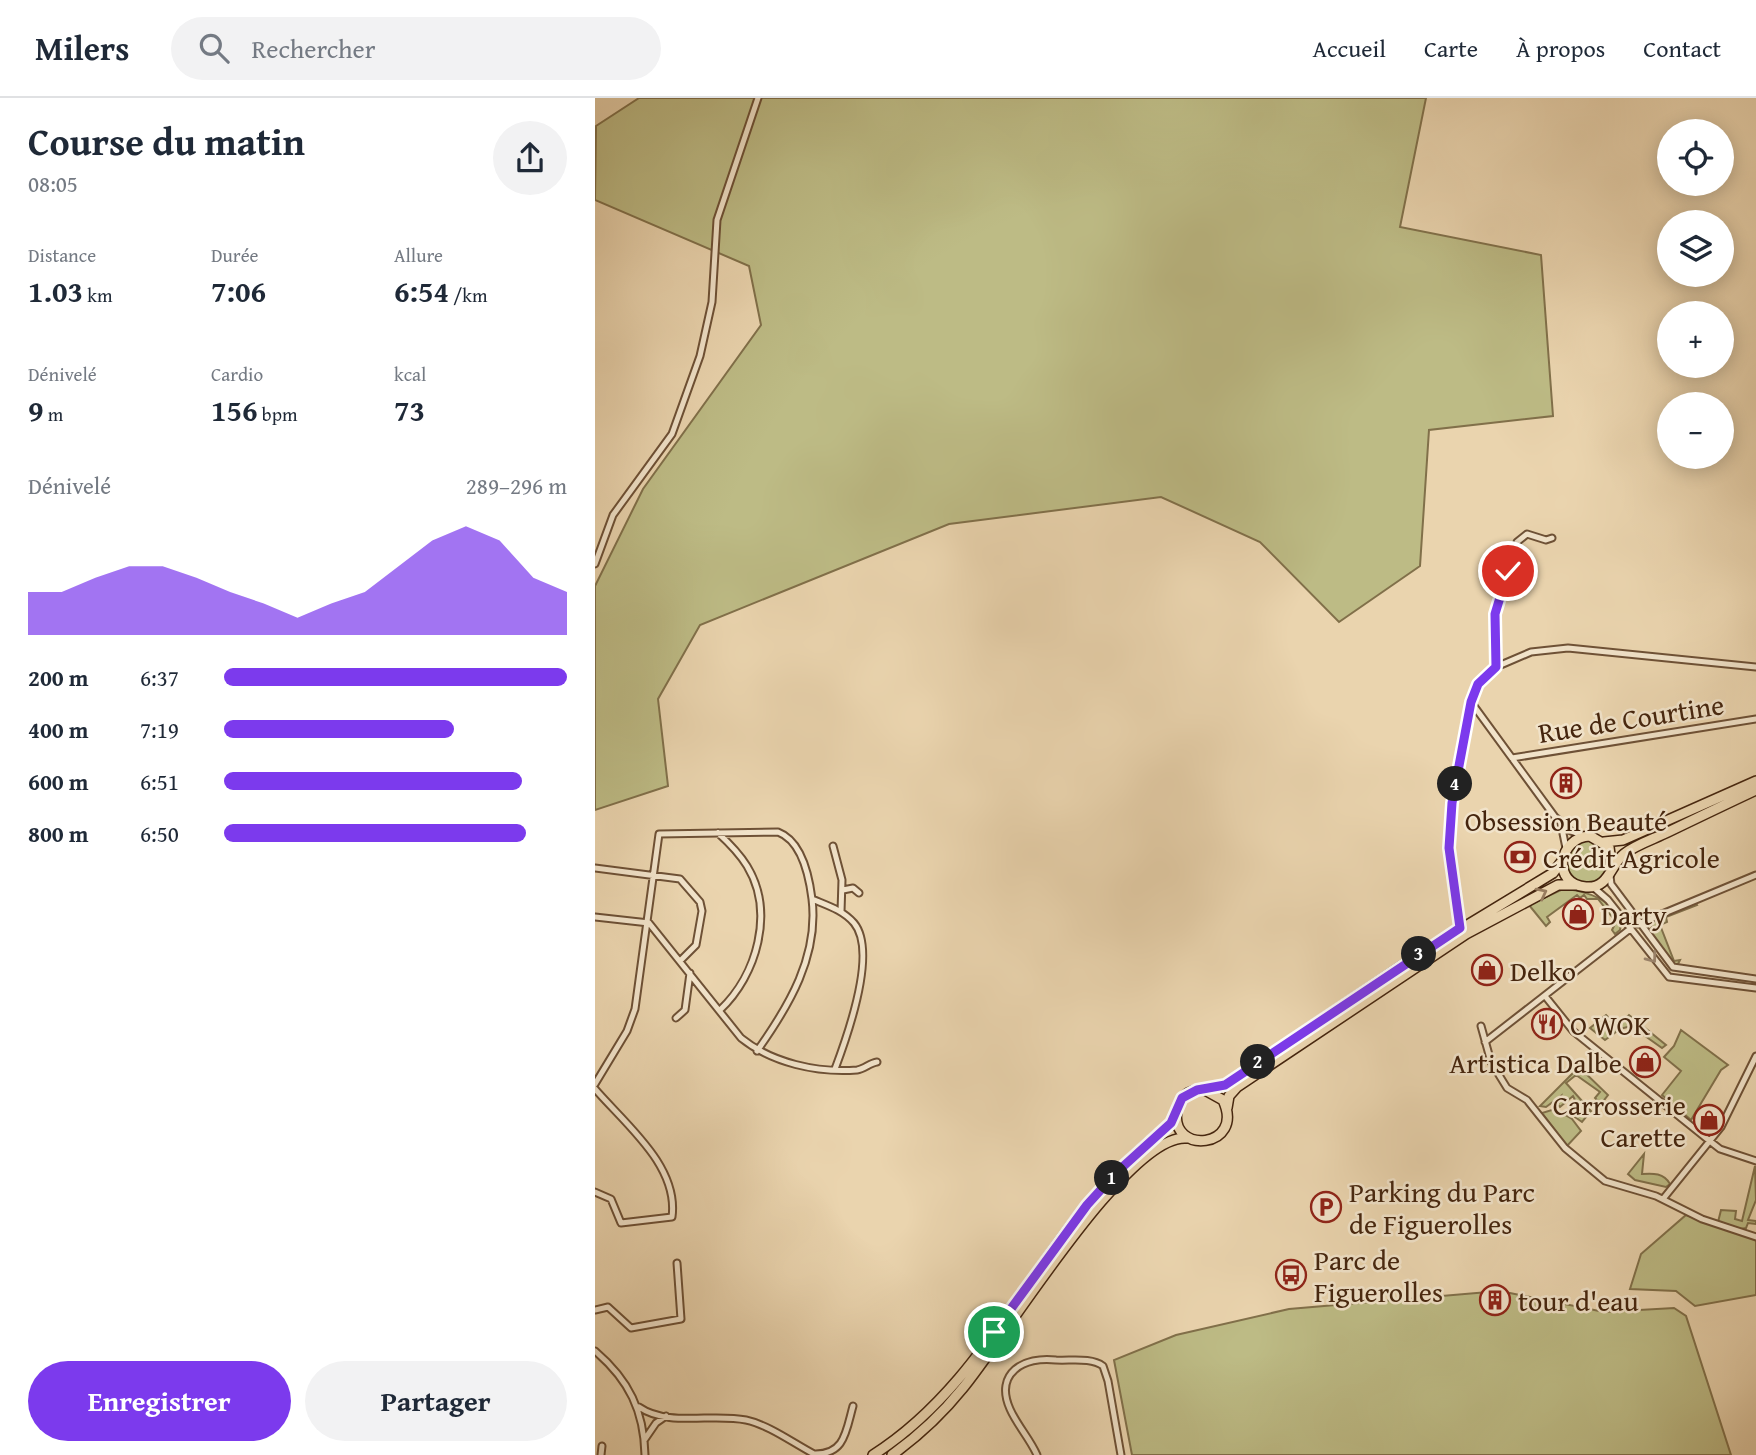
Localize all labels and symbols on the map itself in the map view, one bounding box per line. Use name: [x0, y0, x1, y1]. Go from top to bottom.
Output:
pin: [1478, 541, 1538, 601]
street label: Rue de Courtine: [1535, 683, 1727, 753]
pin: 4: [1437, 766, 1473, 802]
building icon: Obsession Beauté: [1549, 766, 1583, 800]
place label: Obsession Beauté: [1465, 800, 1667, 841]
place label: Crédit Agricole: [1543, 837, 1720, 878]
bank icon: Crédit Agricole: [1503, 840, 1537, 874]
one-way arrow: [1535, 887, 1547, 901]
place label: Darty: [1601, 894, 1667, 935]
shop icon: Darty: [1561, 897, 1595, 931]
pin: 3: [1401, 936, 1437, 972]
place label: Delko: [1510, 950, 1576, 991]
one-way arrow: [1643, 950, 1656, 963]
shop icon: Delko: [1470, 953, 1504, 987]
place label: O WOK: [1570, 1004, 1650, 1045]
restaurant icon: O WOK: [1530, 1007, 1564, 1041]
place label: Artistica Dalbe: [1449, 1042, 1622, 1083]
pin: 2: [1241, 1044, 1275, 1080]
shop icon: Artistica Dalbe: [1628, 1045, 1662, 1079]
place label: Carrosserie Carette: [1553, 1084, 1686, 1157]
shop icon: Carrosserie Carette: [1692, 1103, 1726, 1137]
pin: 1: [1095, 1160, 1129, 1196]
place label: Parking du Parc de Figuerolles: [1349, 1171, 1535, 1244]
parking icon: Parking du Parc de Figuerolles: [1309, 1190, 1343, 1224]
place label: Parc de Figuerolles: [1314, 1239, 1443, 1312]
bus stop icon: Parc de Figuerolles: [1274, 1258, 1308, 1292]
place label: tour d'eau: [1518, 1280, 1639, 1321]
building icon: tour d'eau: [1478, 1283, 1512, 1317]
pin: [964, 1302, 1024, 1362]

